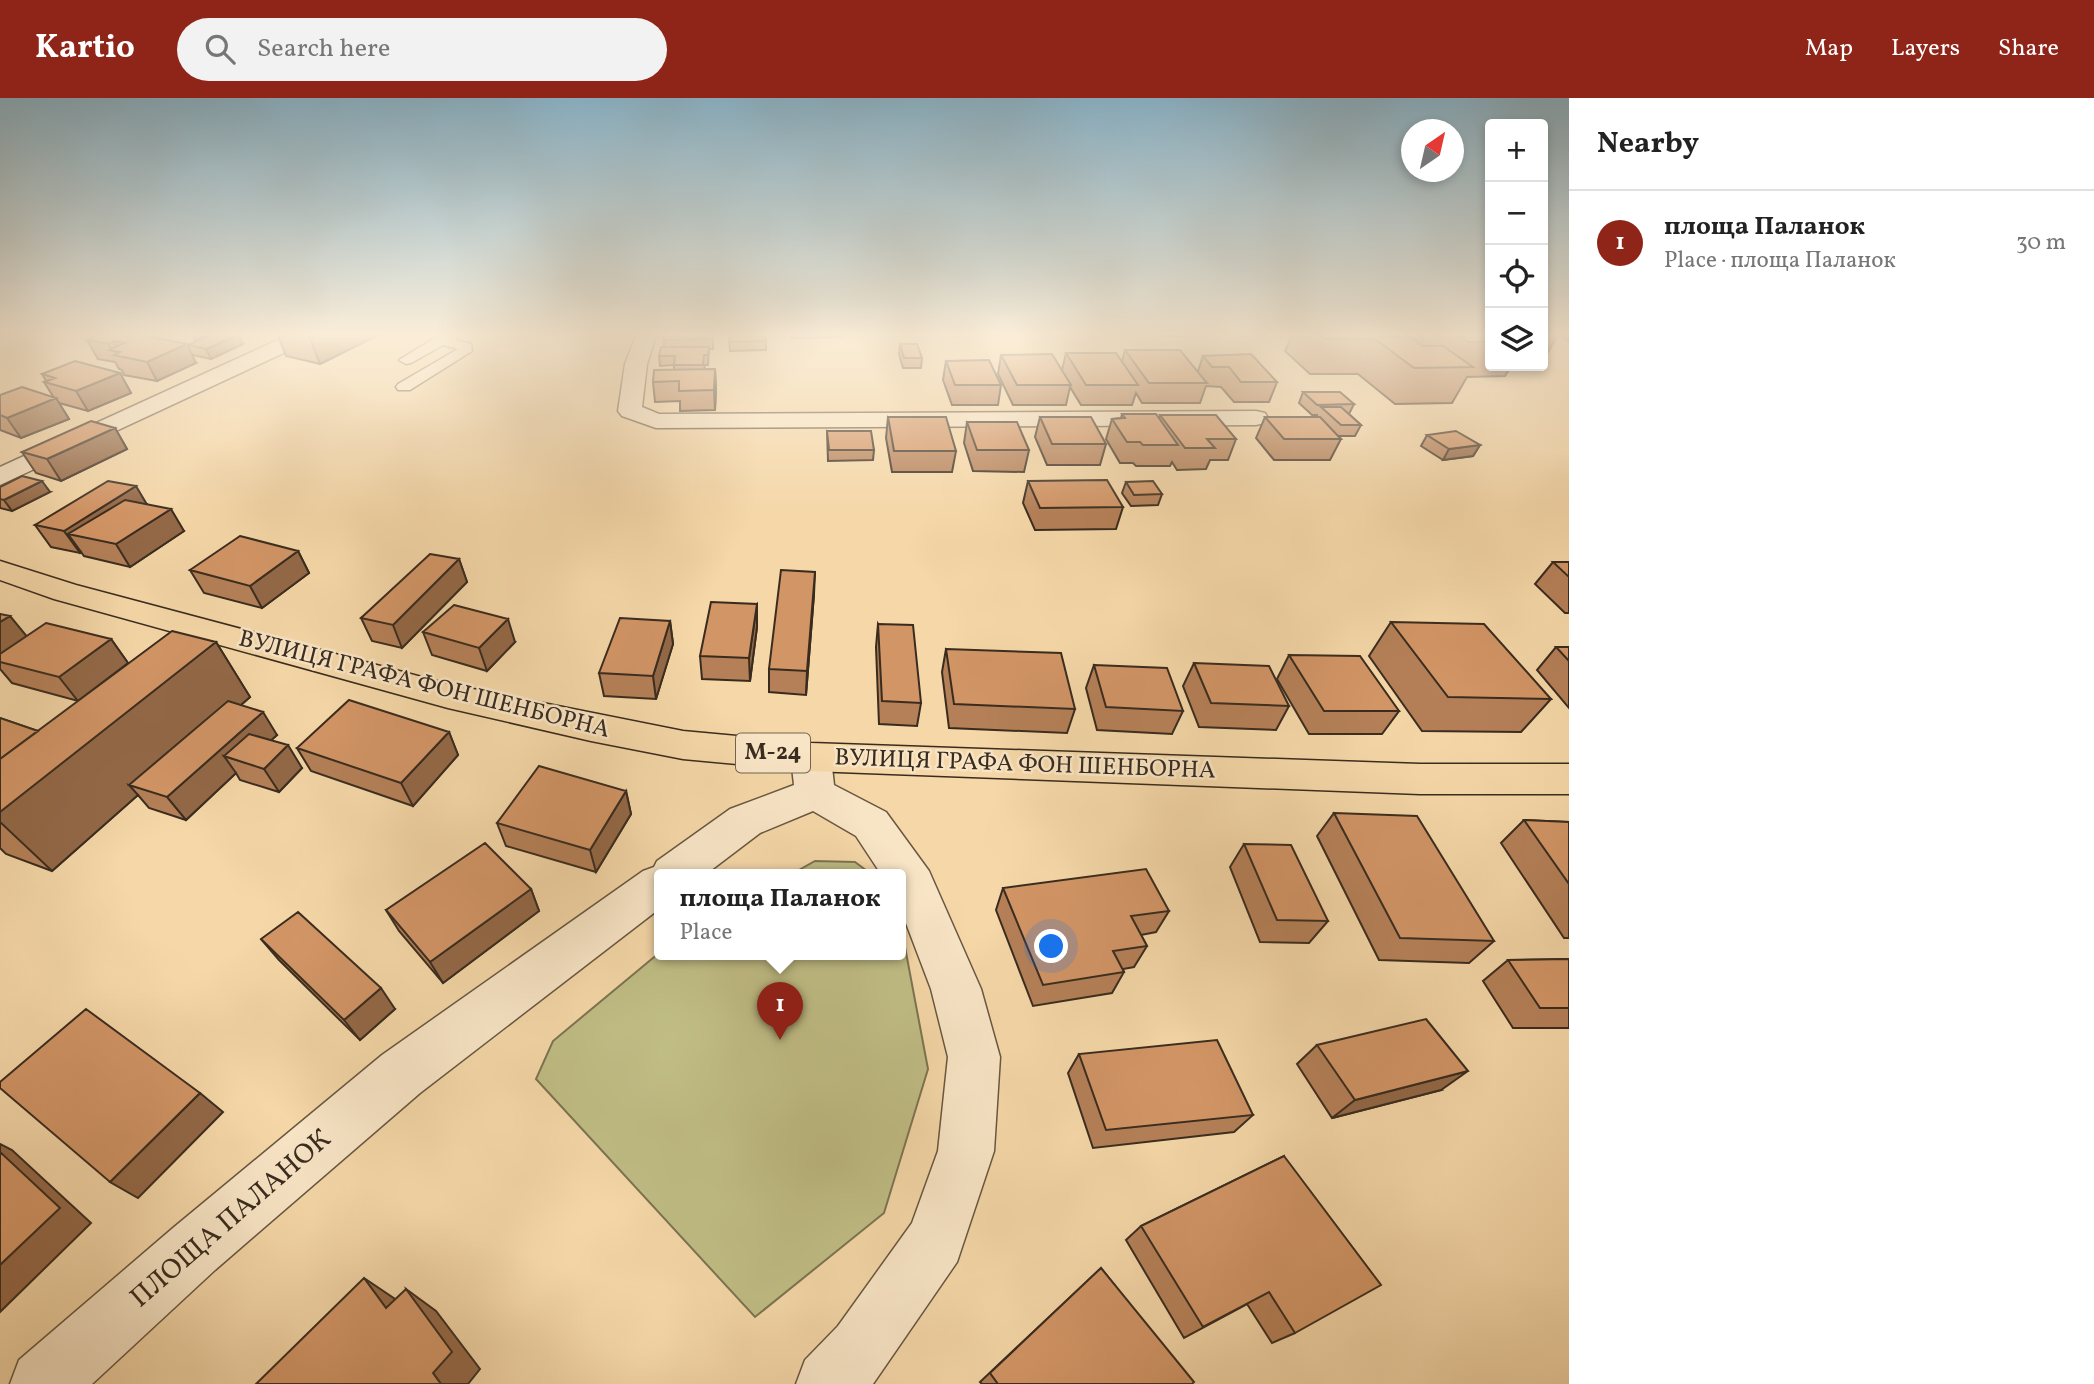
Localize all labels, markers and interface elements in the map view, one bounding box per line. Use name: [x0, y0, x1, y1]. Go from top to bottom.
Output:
search box: [177, 18, 667, 81]
text: Kartio: [35, 26, 135, 72]
icon: search: [201, 30, 239, 68]
text: Search here: [257, 31, 390, 67]
text: Map: [1805, 32, 1853, 66]
text: Layers: [1891, 32, 1960, 66]
text: Share: [1998, 32, 2059, 66]
north arrow: [1401, 119, 1464, 182]
map controls: [1485, 119, 1548, 371]
button: +: [1485, 119, 1548, 182]
text: Nearby: [1597, 123, 1699, 165]
button: −: [1485, 182, 1548, 245]
text: площа Паланок: [1664, 209, 1865, 245]
text: 1: [1615, 227, 1625, 259]
text: 30 m: [2016, 227, 2066, 259]
button: locate: [1485, 245, 1548, 308]
text: Place · площа Паланок: [1664, 245, 1896, 277]
button: layers: [1485, 308, 1548, 371]
street label: ВУЛИЦЯ ГРАФА ФОН ШЕНБОРНА: [235, 622, 613, 748]
road number: М-24: [736, 734, 810, 772]
street label: ВУЛИЦЯ ГРАФА ФОН ШЕНБОРНА: [834, 741, 1216, 789]
popup: [654, 869, 906, 960]
text: площа Паланок: [679, 881, 881, 917]
text: Place: [679, 917, 732, 949]
your location: [1034, 929, 1068, 963]
pin: 1: [757, 982, 803, 1040]
street label: ПЛОЩА ПАЛАНОК: [122, 1121, 340, 1317]

